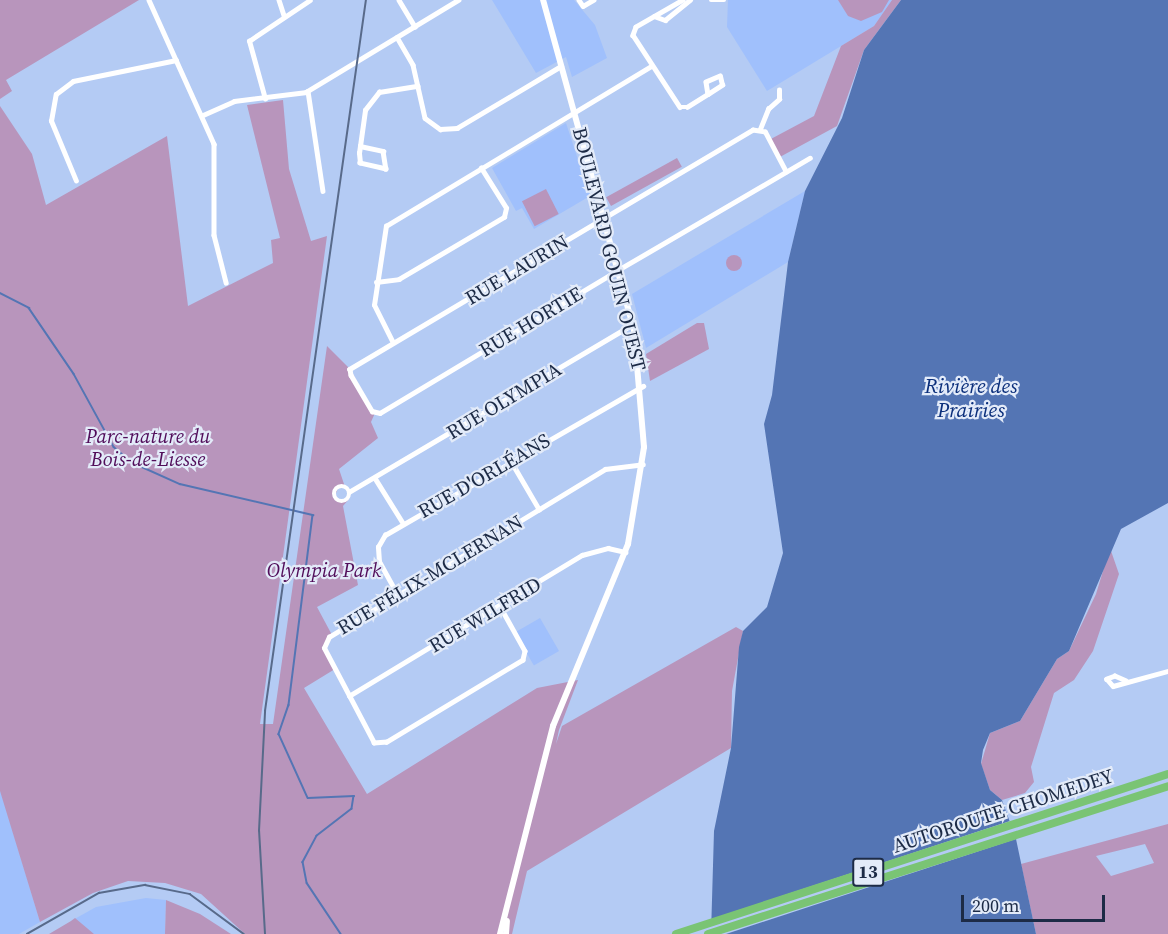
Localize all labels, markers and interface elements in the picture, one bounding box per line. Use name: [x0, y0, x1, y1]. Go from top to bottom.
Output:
street label: BOULEVARD GOUIN OUEST: [567, 125, 651, 373]
street label: RUE LAURIN: [461, 230, 573, 310]
street label: RUE HORTIE: [475, 282, 587, 362]
street label: RUE OLYMPIA: [442, 357, 566, 445]
water label: Rivière des Prairies: [925, 373, 1017, 423]
park label: Parc-nature du Bois-de-Liesse: [86, 424, 210, 471]
street label: RUE D'ORLÉANS: [414, 428, 554, 524]
street label: RUE FÉLIX-MCLERNAN: [333, 510, 527, 640]
park label: Olympia Park: [267, 558, 381, 582]
street label: RUE WILFRID: [424, 572, 546, 658]
street label: AUTOROUTE CHOMEDEY: [889, 764, 1117, 858]
road number: 13: [852, 857, 884, 887]
scale bar: [964, 883, 1108, 921]
text: 200 m: [972, 893, 1019, 918]

